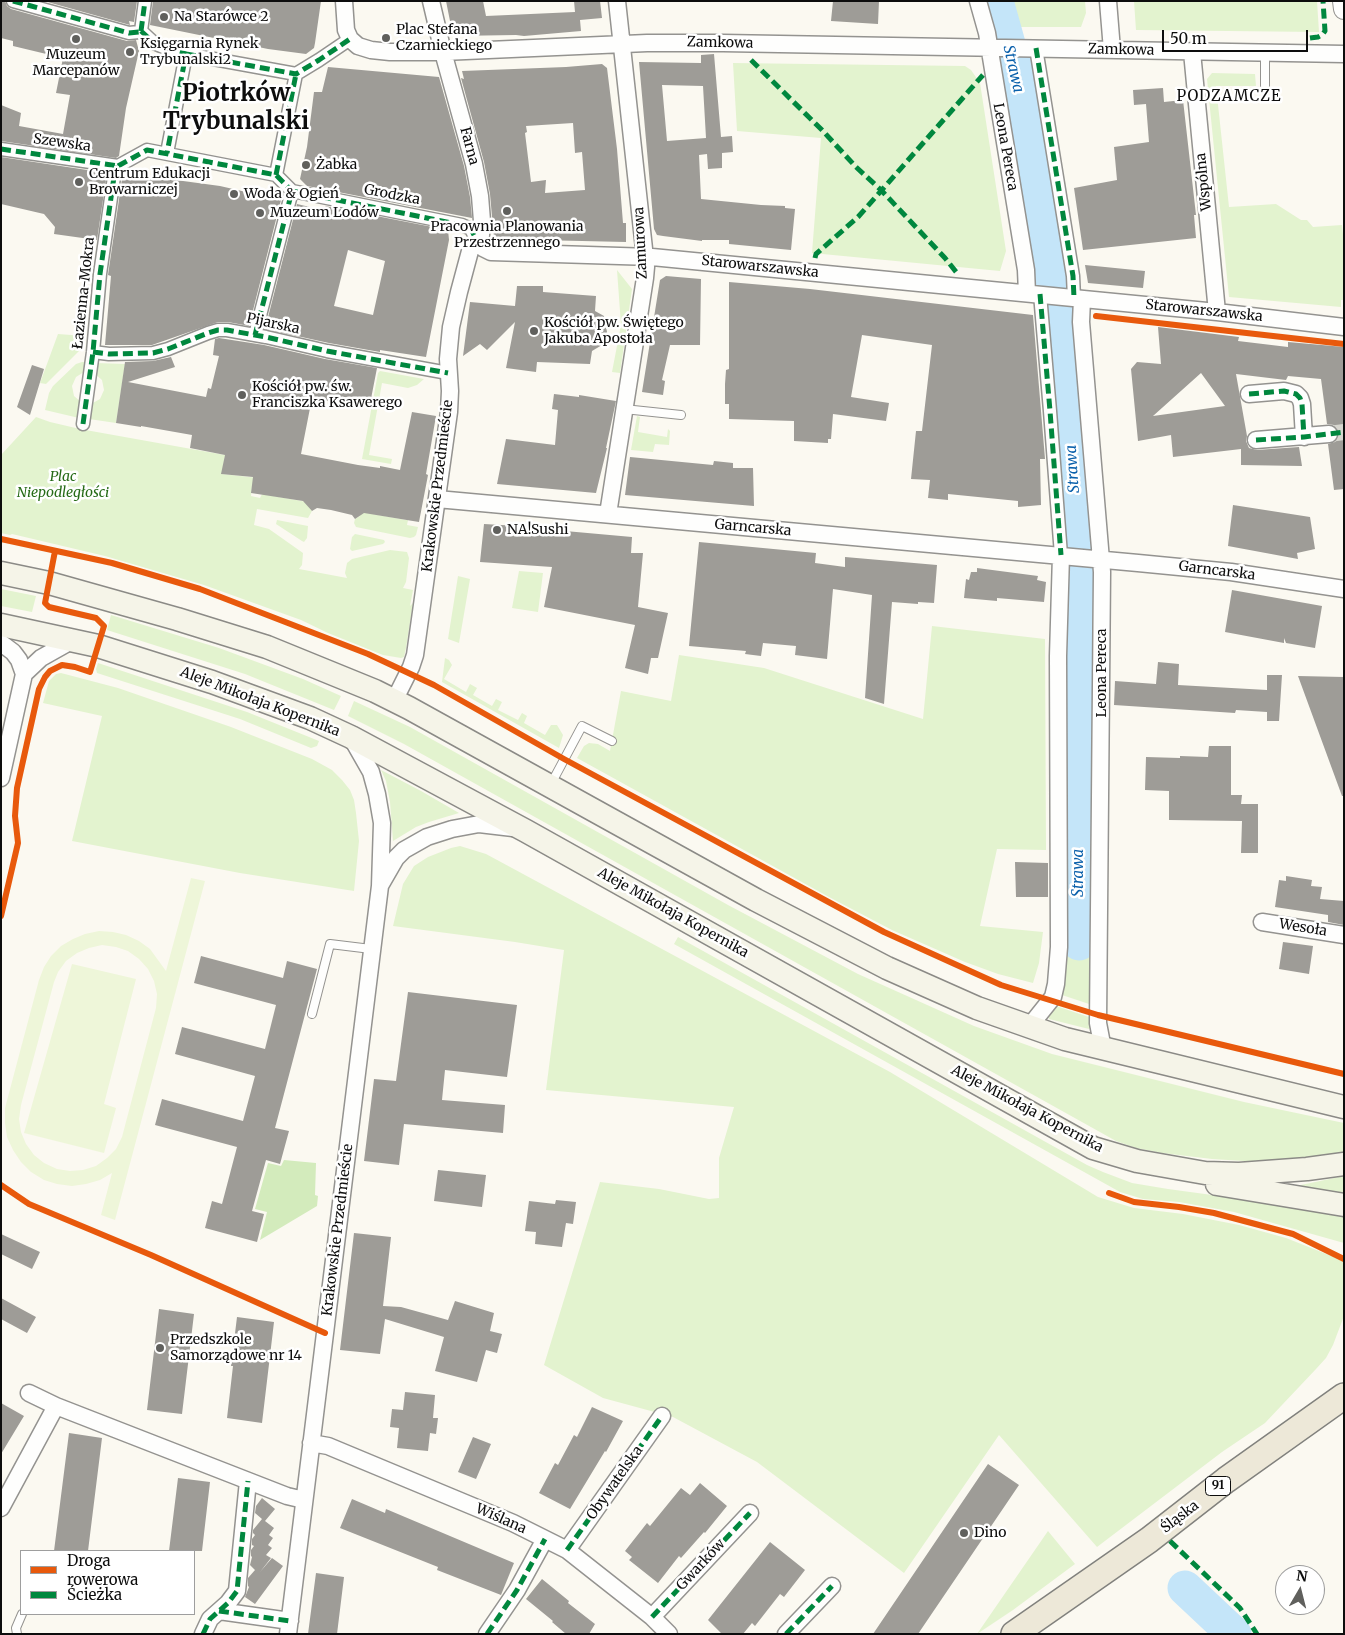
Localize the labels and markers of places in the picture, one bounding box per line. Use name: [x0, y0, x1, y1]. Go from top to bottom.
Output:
place label: Na Starówce 2: [174, 9, 269, 25]
marker: Na Starówce 2: [158, 11, 170, 23]
place label: Plac Stefana Czarnieckiego: [396, 22, 492, 54]
marker: Plac Stefana Czarnieckiego: [380, 32, 392, 44]
marker: Muzeum Marcepanów: [70, 33, 82, 45]
place label: Księgarnia Rynek Trybunalski2: [140, 36, 259, 68]
marker: Księgarnia Rynek Trybunalski2: [124, 46, 136, 58]
place label: Muzeum Marcepanów: [33, 47, 119, 80]
place label: Żabka: [316, 157, 357, 173]
marker: Żabka: [300, 159, 312, 171]
place label: Centrum Edukacji Browarniczej: [89, 166, 210, 198]
marker: Centrum Edukacji Browarniczej: [73, 176, 85, 188]
place label: Woda & Ogień: [244, 186, 339, 202]
marker: Woda & Ogień: [228, 188, 240, 200]
place label: Muzeum Lodów: [270, 205, 379, 221]
marker: Pracownia Planowania Przestrzennego: [501, 205, 513, 217]
marker: Muzeum Lodów: [254, 207, 266, 219]
place label: Pracownia Planowania Przestrzennego: [430, 219, 584, 252]
place label: Kościół pw. Świętego Jakuba Apostoła: [544, 315, 684, 348]
marker: Kościół pw. Świętego Jakuba Apostoła: [528, 325, 540, 337]
place label: Kościół pw. św. Franciszka Ksawerego: [252, 379, 402, 412]
marker: Kościół pw. św. Franciszka Ksawerego: [236, 389, 248, 401]
place label: NA!Sushi: [507, 522, 568, 538]
marker: NA!Sushi: [491, 524, 503, 536]
place label: Przedszkole Samorządowe nr 14: [170, 1332, 302, 1364]
marker: Przedszkole Samorządowe nr 14: [154, 1342, 166, 1354]
place label: Dino: [974, 1525, 1006, 1541]
marker: Dino: [958, 1527, 970, 1539]

